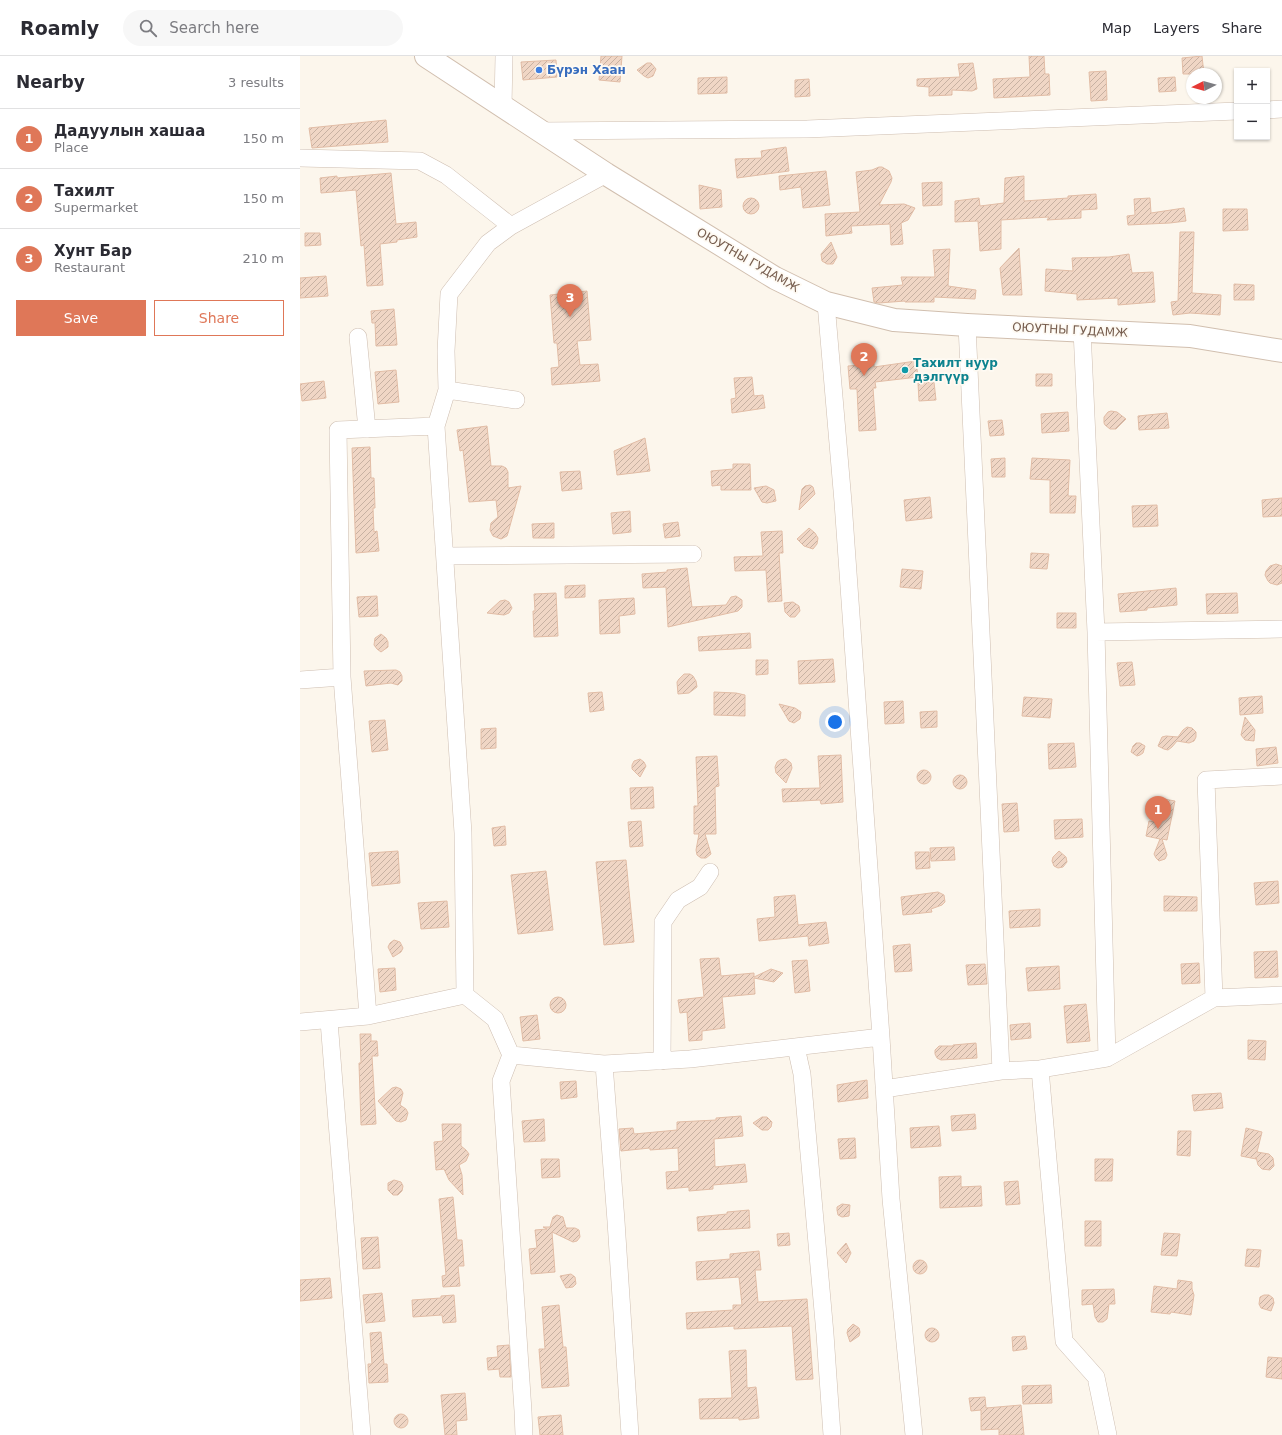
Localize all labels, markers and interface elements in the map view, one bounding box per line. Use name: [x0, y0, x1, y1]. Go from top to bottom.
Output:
search box: [123, 10, 403, 46]
text: Roamly: [20, 17, 99, 39]
icon: search: [137, 17, 159, 39]
text: Search here: [169, 19, 259, 37]
text: Map: [1102, 20, 1131, 36]
text: Layers: [1153, 20, 1200, 36]
text: Share: [1222, 20, 1262, 36]
place label: Бүрэн Хаан: [547, 63, 626, 77]
marker: Бүрэн Хаан: [534, 65, 544, 75]
north arrow: [1186, 68, 1222, 104]
map controls: [1234, 68, 1270, 140]
button: +: [1234, 68, 1270, 104]
text: Nearby: [16, 72, 85, 92]
text: 3 results: [228, 75, 284, 90]
button: −: [1234, 104, 1270, 140]
text: Дадуулын хашаа: [54, 122, 205, 140]
text: 1: [24, 131, 34, 146]
text: 150 m: [242, 131, 284, 146]
text: Place: [54, 140, 89, 155]
text: Тахилт: [54, 182, 114, 200]
text: 2: [24, 191, 34, 206]
text: 150 m: [242, 191, 284, 206]
text: Supermarket: [54, 200, 138, 215]
street label: ОЮУТНЫ ГУДАМЖ: [694, 225, 802, 295]
text: Хунт Бар: [54, 242, 132, 260]
text: 3: [24, 251, 34, 266]
text: 210 m: [242, 251, 284, 266]
text: Restaurant: [54, 260, 125, 275]
pin: 3: [557, 284, 583, 317]
button: Save: [16, 300, 146, 336]
button: Share: [154, 300, 284, 336]
street label: ОЮУТНЫ ГУДАМЖ: [1012, 320, 1128, 340]
pin: 2: [851, 343, 877, 376]
place label: Тахилт нуур дэлгүүр: [913, 356, 998, 384]
marker: Тахилт нуур дэлгүүр: [900, 365, 910, 375]
your location: [825, 712, 845, 732]
pin: 1: [1145, 796, 1171, 829]

